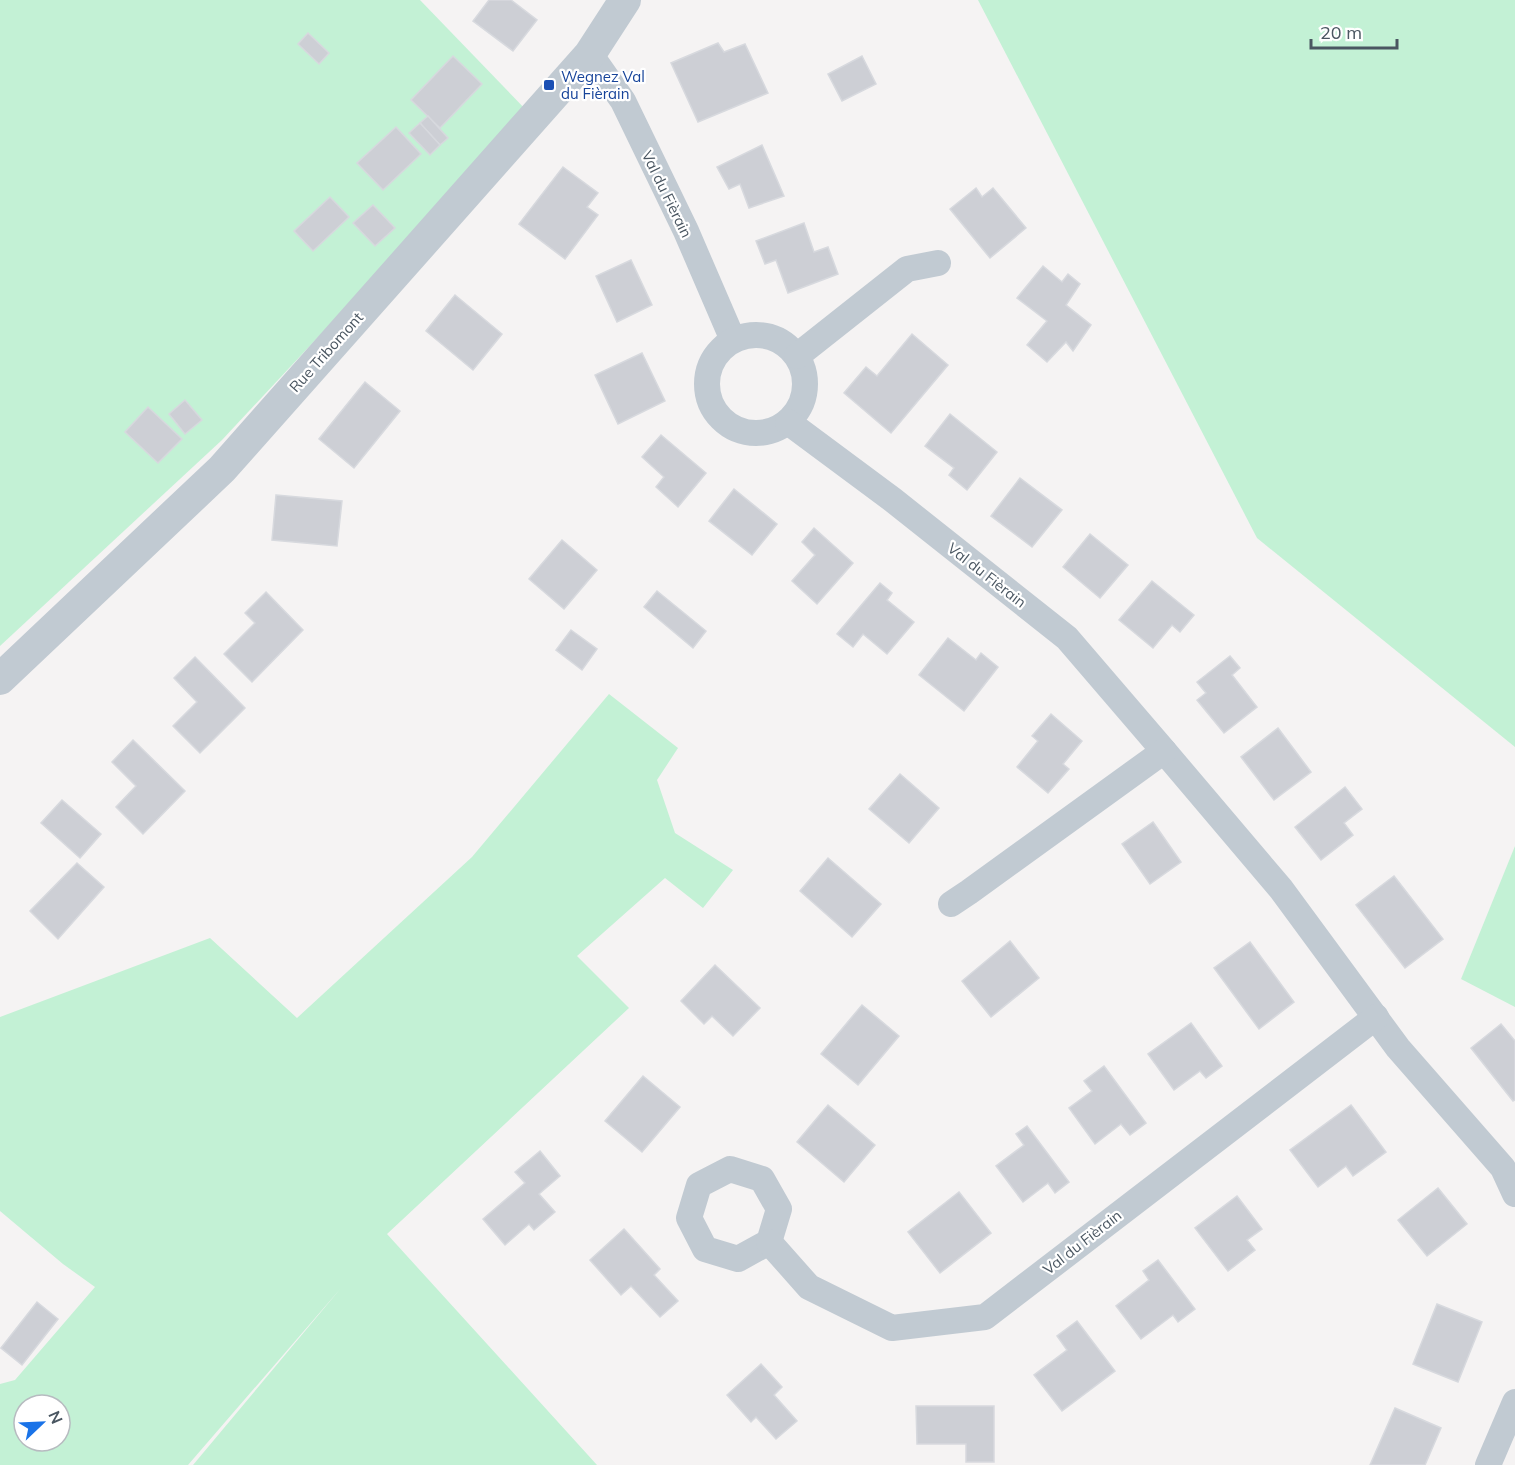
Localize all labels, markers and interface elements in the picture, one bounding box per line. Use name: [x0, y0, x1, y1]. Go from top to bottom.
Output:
scale bar: [1311, 12, 1396, 50]
text: 20 m: [1320, 21, 1362, 44]
place label: Wegnez Val du Fièrain: [561, 67, 645, 103]
marker: Wegnez Val du Fièrain: [542, 78, 556, 92]
street label: Val du Fièrain: [638, 147, 696, 241]
street label: Rue Tribomont: [285, 308, 367, 396]
street label: Val du Fièrain: [944, 538, 1030, 612]
street label: Val du Fièrain: [1039, 1205, 1125, 1279]
north arrow: [12, 1393, 72, 1453]
text: N: [44, 1408, 67, 1427]

